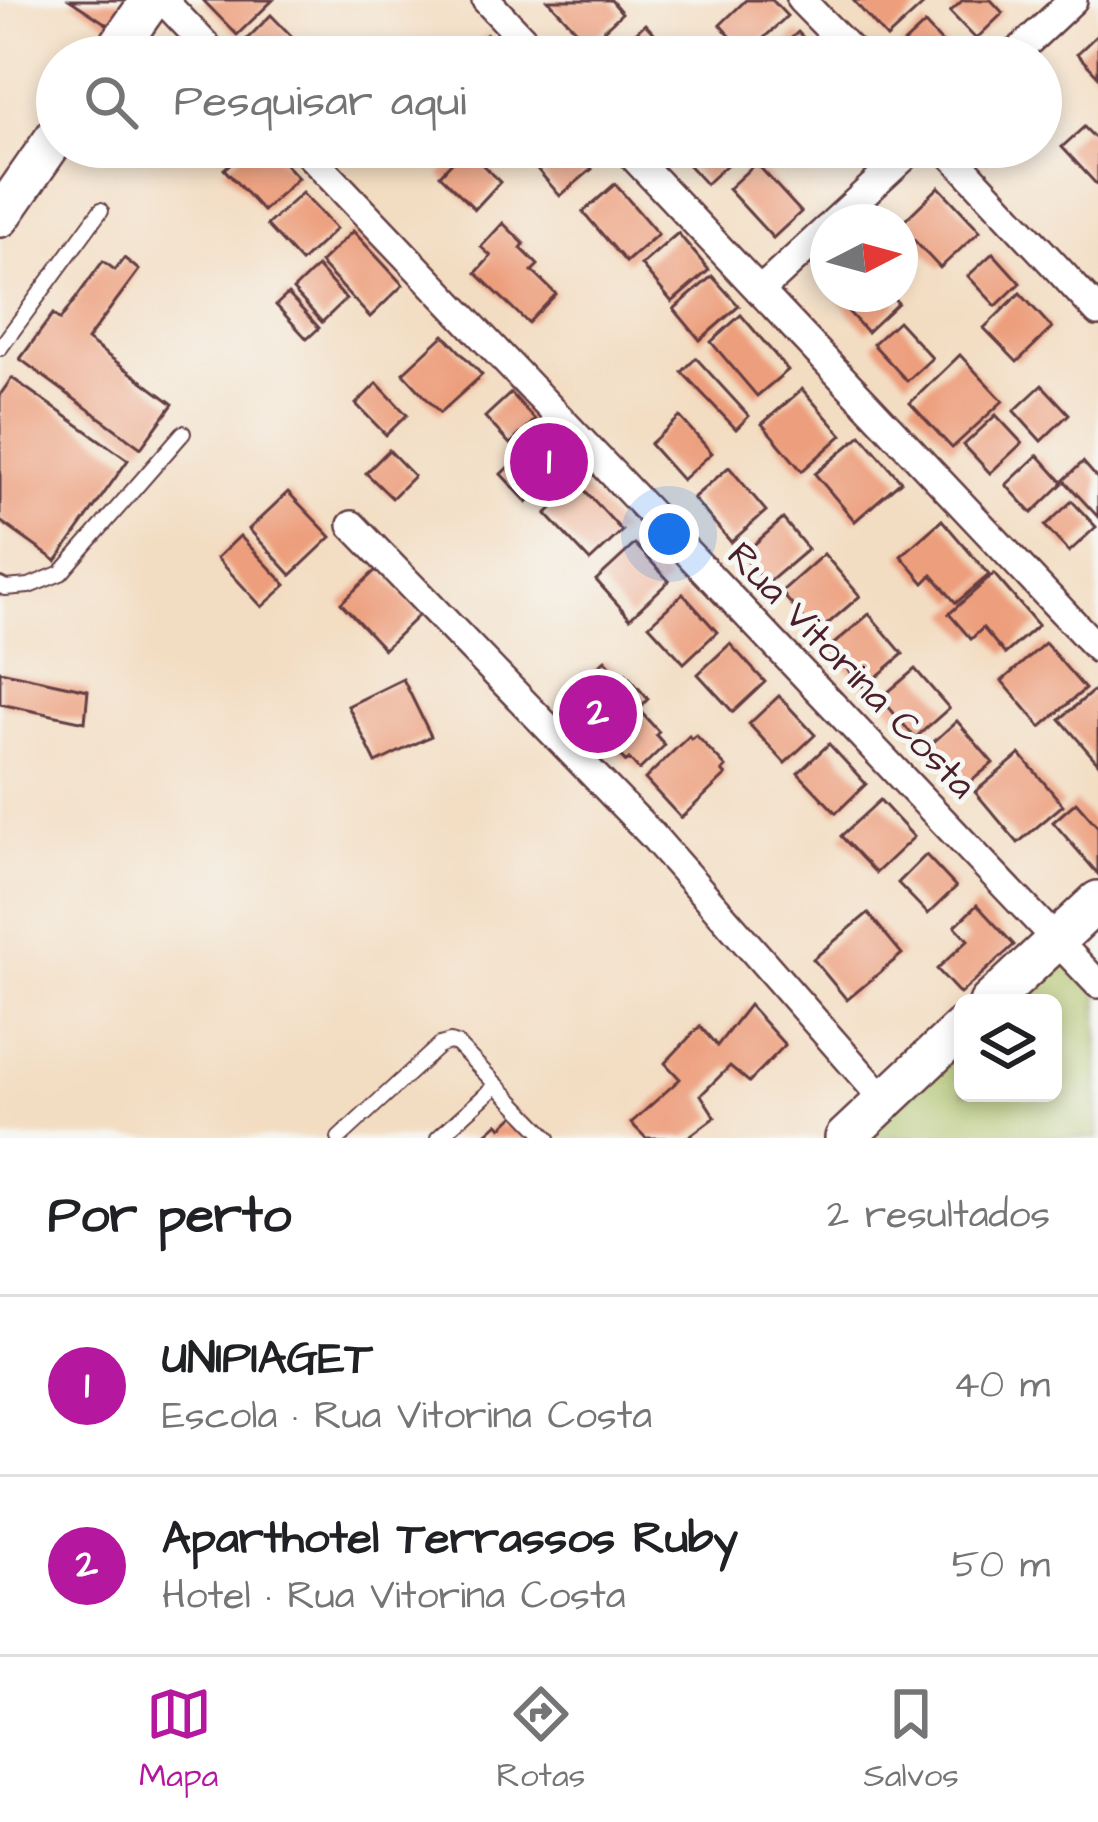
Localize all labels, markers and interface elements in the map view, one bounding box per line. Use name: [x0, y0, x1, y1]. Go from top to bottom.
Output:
search box: [36, 36, 1062, 168]
icon: search: [78, 69, 144, 135]
text: Pesquisar aqui: [174, 71, 466, 133]
north arrow: [810, 204, 918, 312]
pin: 1: [510, 417, 588, 507]
your location: [639, 504, 699, 564]
street label: Rua Vitorina Costa: [714, 531, 988, 812]
pin: 2: [559, 669, 637, 759]
map controls: [954, 994, 1062, 1102]
button: layers: [954, 994, 1062, 1102]
text: Por perto: [48, 1181, 291, 1252]
text: 2 resultados: [827, 1189, 1050, 1243]
text: UNIPIAGET: [162, 1328, 372, 1390]
text: 1: [85, 1359, 90, 1413]
text: 40 m: [953, 1359, 1050, 1413]
text: Escola · Rua Vitorina Costa: [162, 1390, 652, 1444]
text: Aparthotel Terrassos Ruby: [162, 1508, 738, 1570]
text: 2: [76, 1539, 98, 1593]
text: 50 m: [952, 1539, 1050, 1593]
text: Hotel · Rua Vitorina Costa: [162, 1570, 626, 1624]
tab: Mapa: [139, 1681, 218, 1799]
tab: Rotas: [497, 1681, 585, 1799]
tab: Salvos: [863, 1681, 959, 1799]

